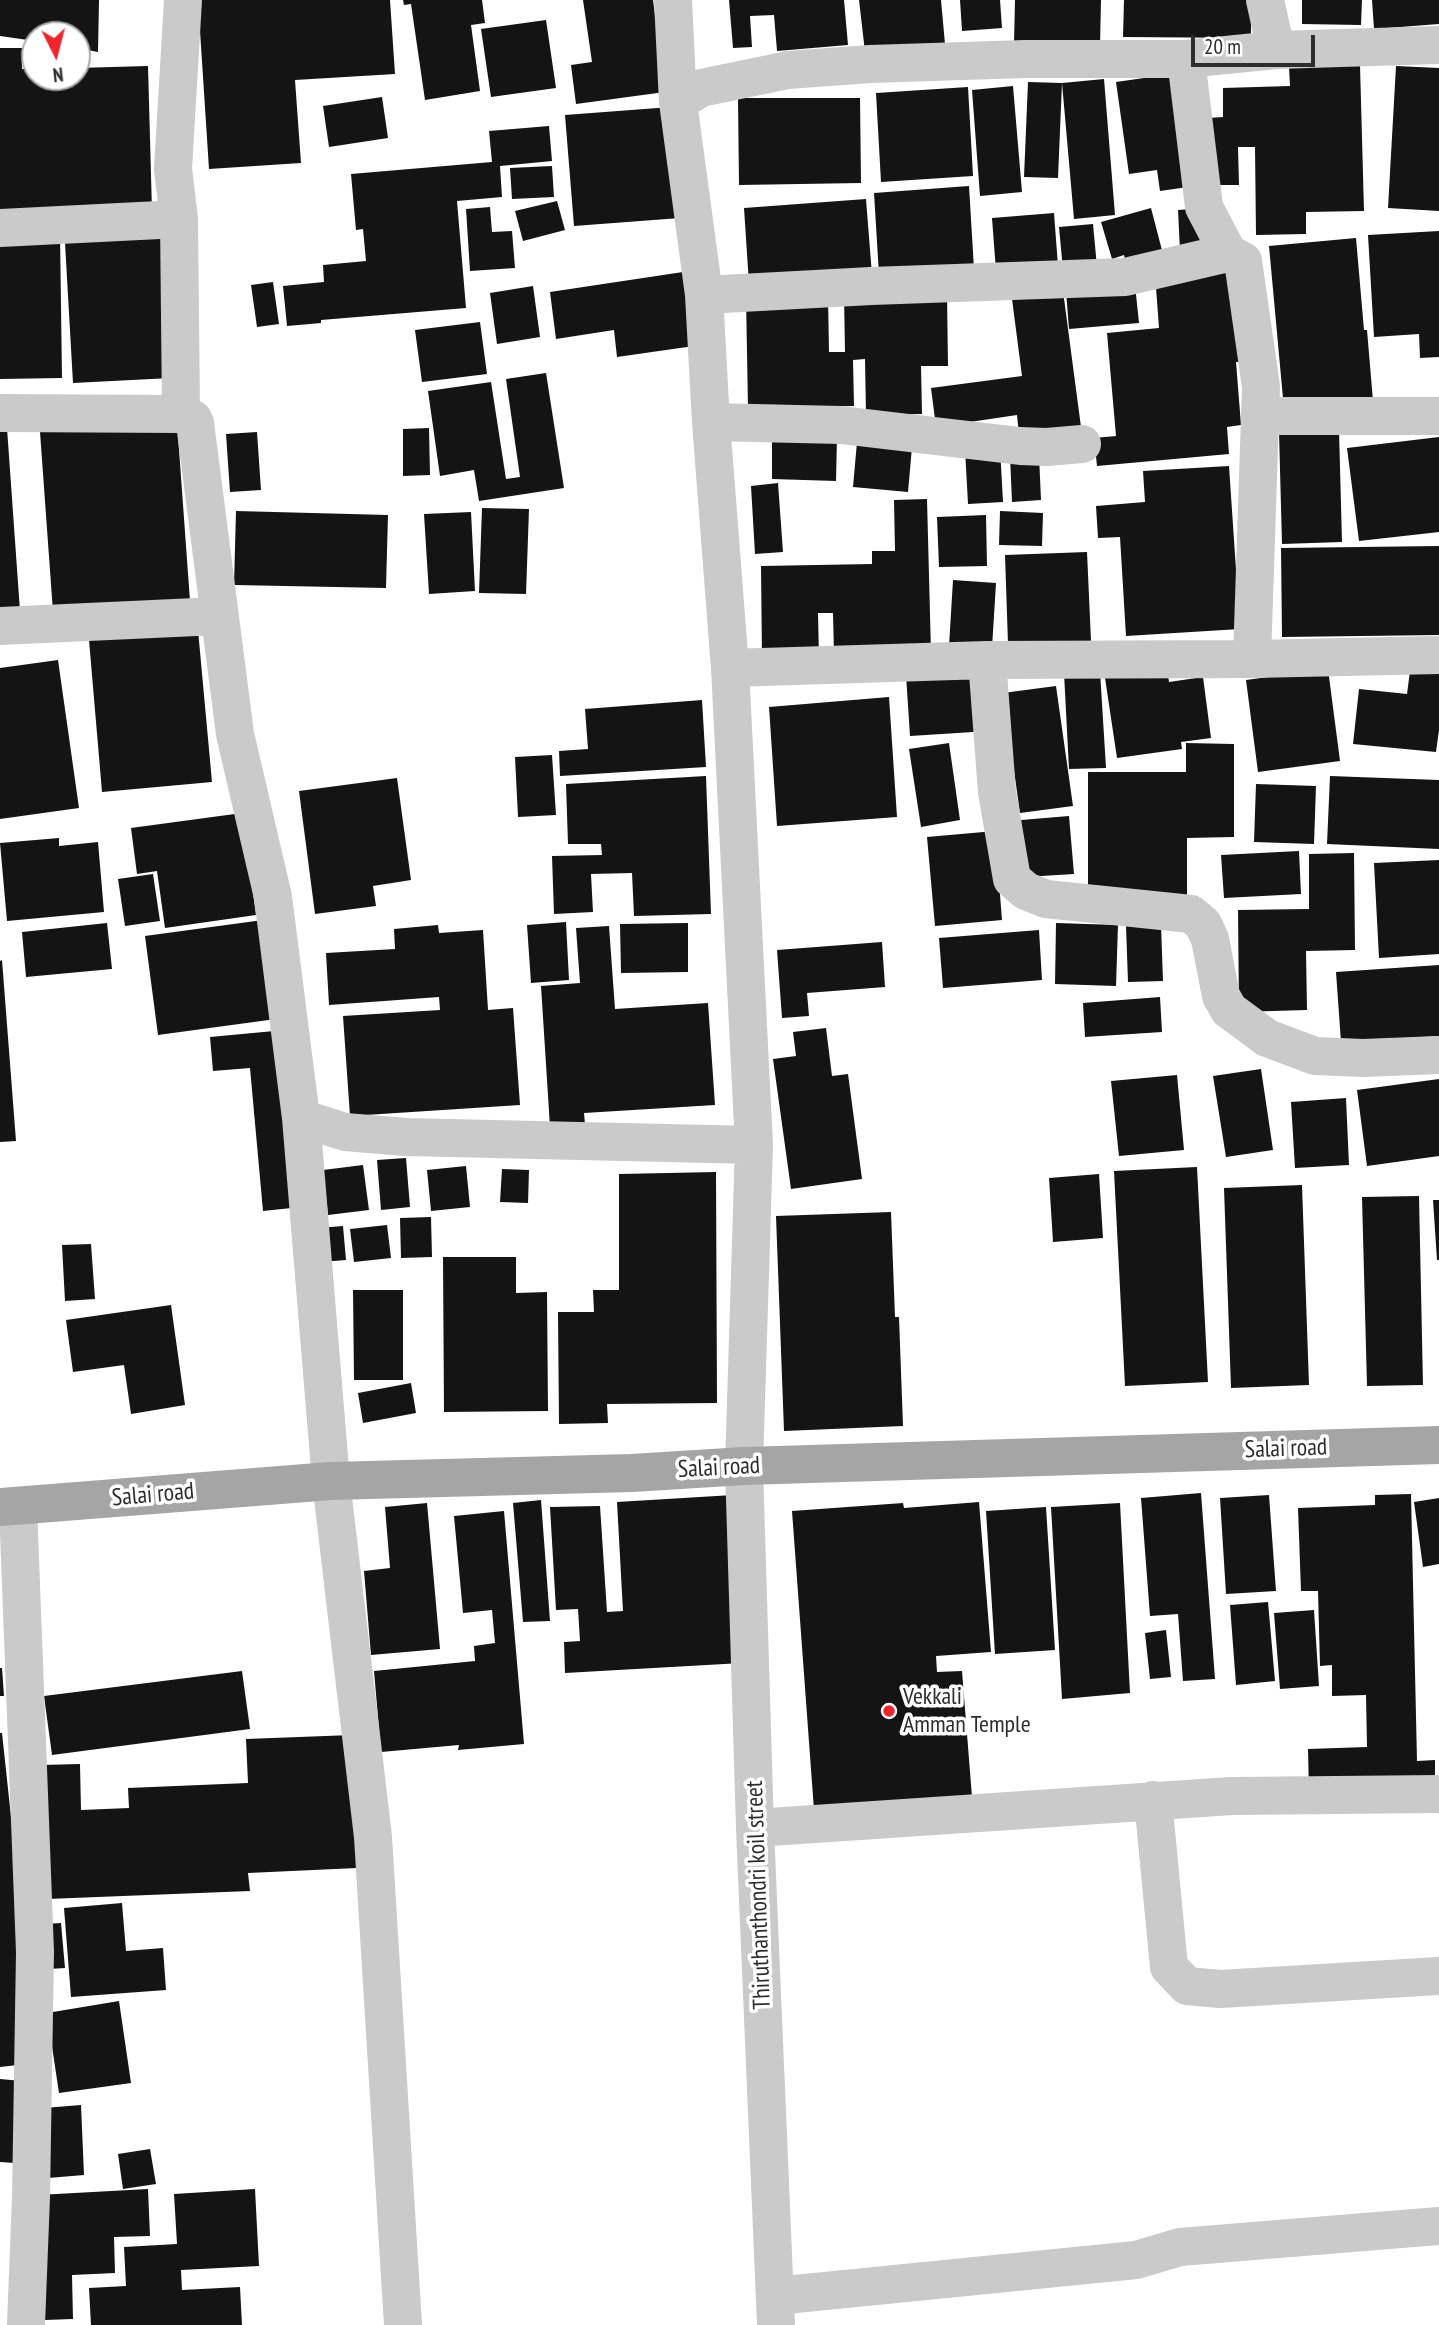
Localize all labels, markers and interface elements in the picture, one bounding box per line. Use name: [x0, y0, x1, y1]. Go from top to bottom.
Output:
north arrow: [21, 21, 91, 91]
scale bar: [1194, 21, 1318, 65]
text: 20 m: [1204, 33, 1241, 60]
text: N: [52, 62, 64, 87]
street label: Salai road: [1244, 1433, 1328, 1465]
street label: Salai road: [677, 1451, 761, 1485]
street label: Salai road: [111, 1477, 195, 1513]
place label: Vekkali Amman Temple: [903, 1683, 1031, 1739]
marker: Vekkali Amman Temple: [881, 1703, 897, 1719]
street label: Thiruthanthondri koil street: [741, 1780, 777, 2010]

